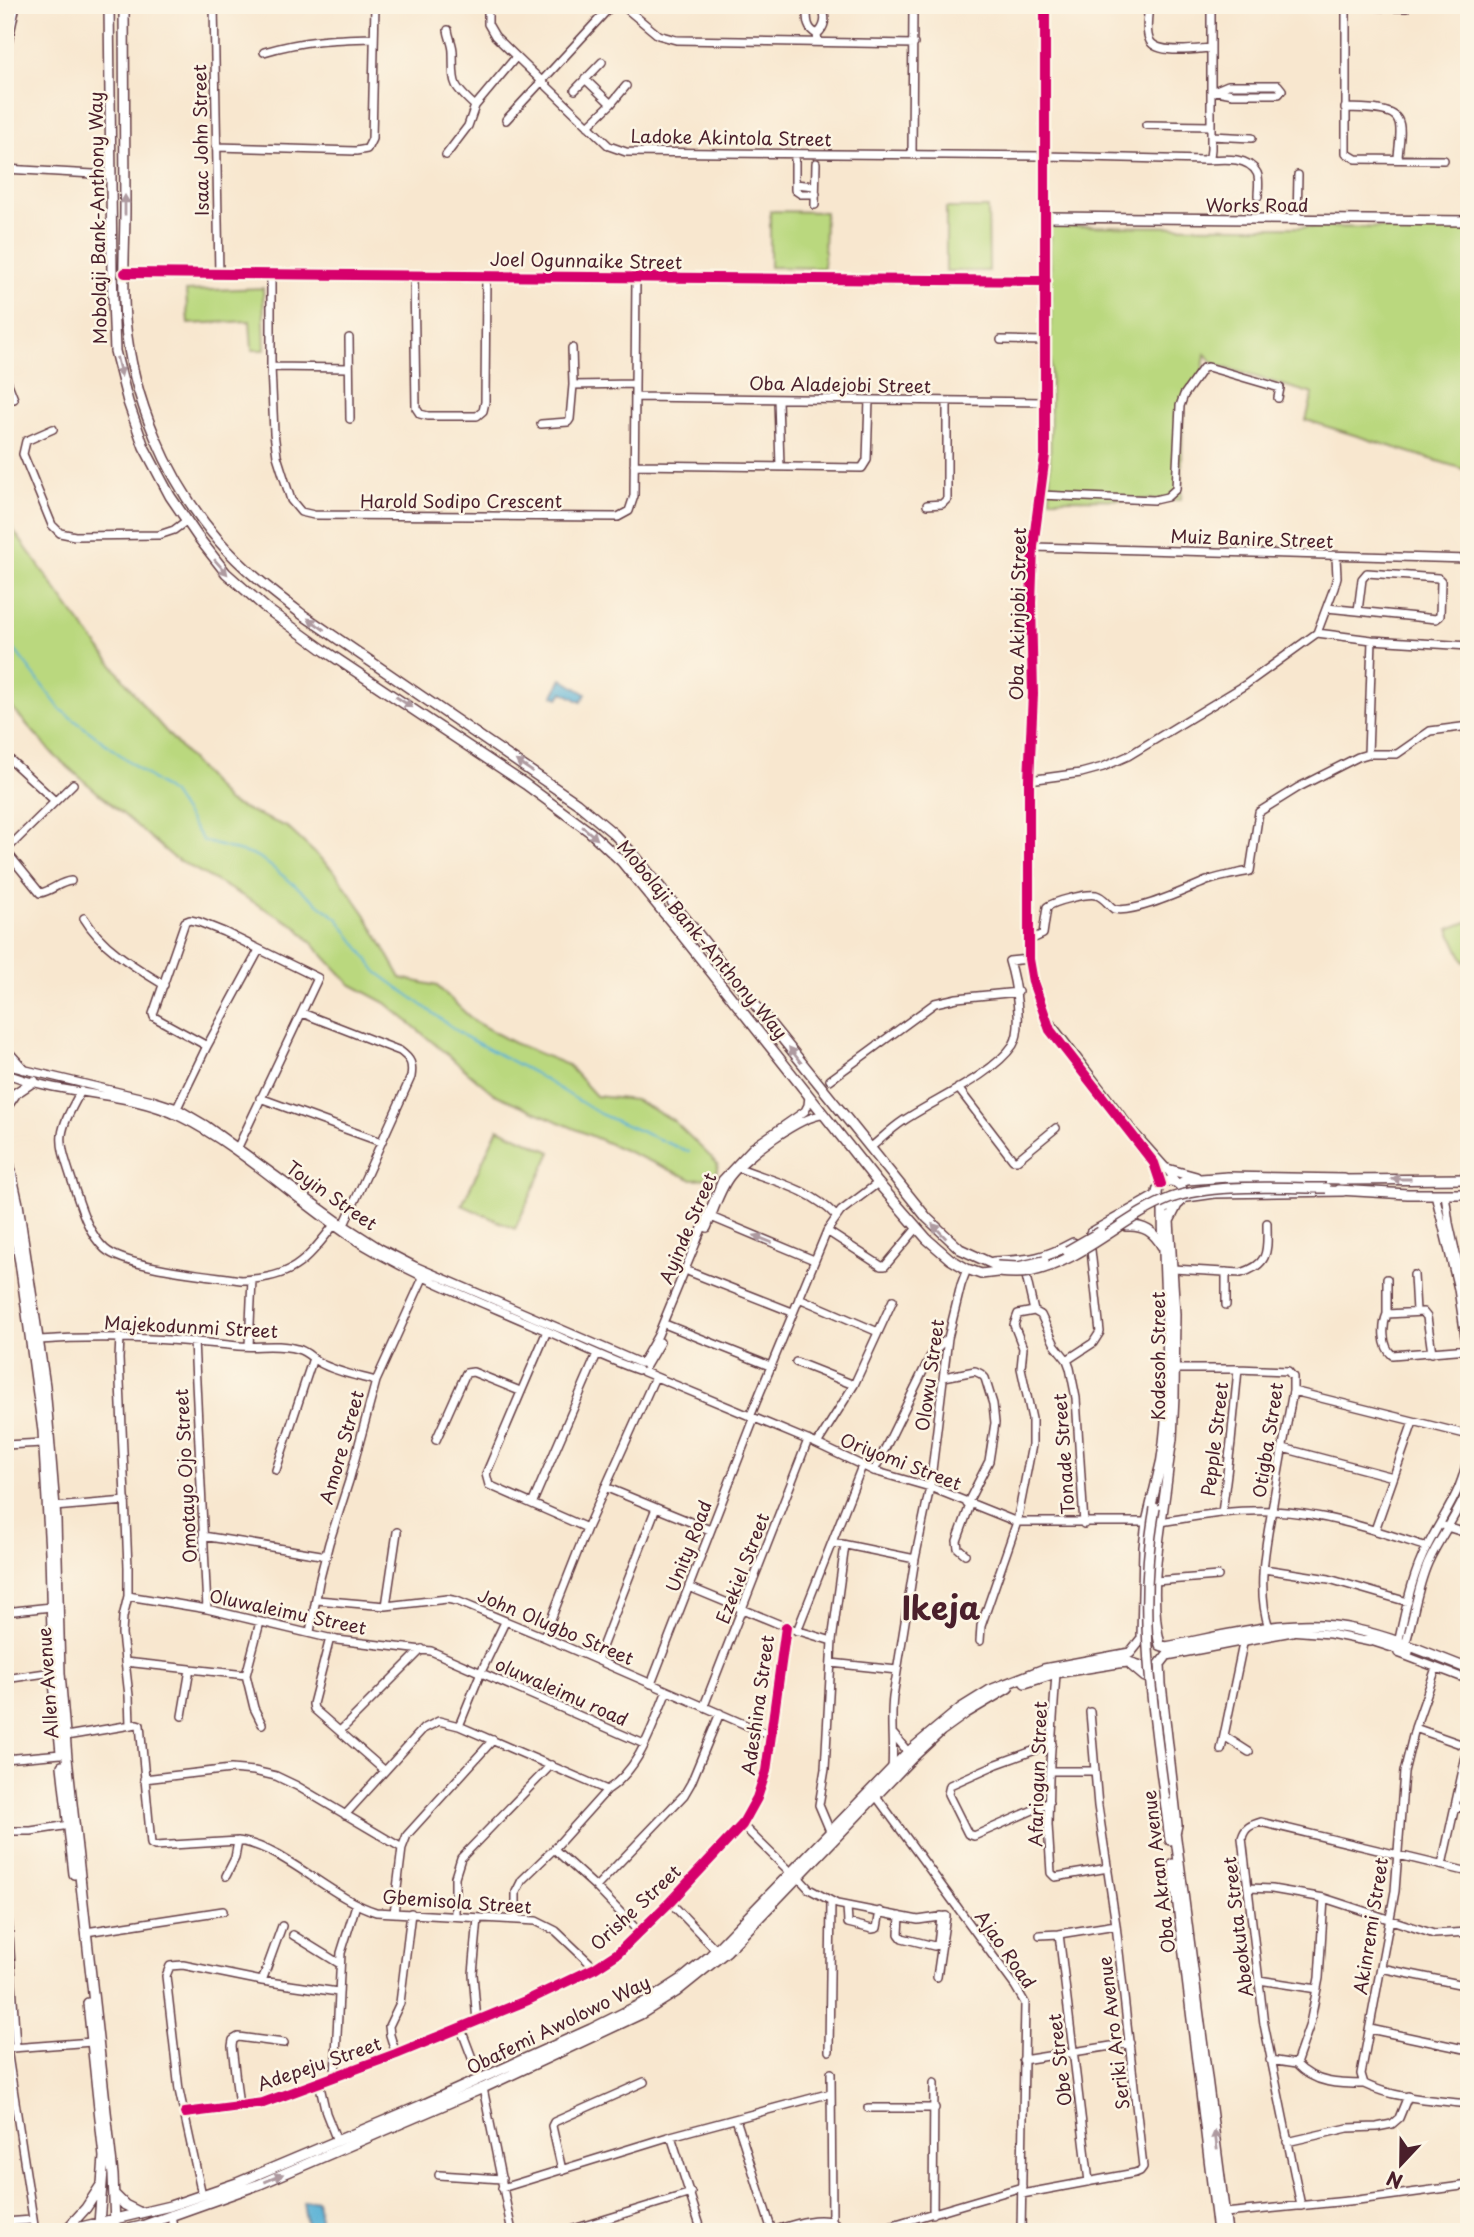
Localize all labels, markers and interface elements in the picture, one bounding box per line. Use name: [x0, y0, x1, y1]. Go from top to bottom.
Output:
street label: Isaac John Street: [185, 64, 215, 216]
street label: Mobolaji Bank-Anthony Way: [81, 91, 113, 345]
street label: Ladoke Akintola Street: [630, 122, 832, 152]
street label: Works Road: [1205, 191, 1309, 218]
one-way arrow: [119, 193, 131, 215]
street label: Joel Ogunnaike Street: [490, 245, 682, 275]
one-way arrow: [114, 356, 125, 378]
street label: Oba Aladejobi Street: [749, 369, 931, 399]
street label: Harold Sodipo Crescent: [360, 487, 562, 514]
street label: Muiz Banire Street: [1170, 522, 1334, 554]
street label: Oba Akinjobi Street: [1002, 527, 1032, 701]
one-way arrow: [213, 559, 228, 576]
one-way arrow: [307, 617, 325, 631]
one-way arrow: [395, 695, 413, 709]
one-way arrow: [515, 759, 533, 773]
one-way arrow: [581, 825, 599, 841]
street label: Mobolaji Bank-Anthony Way: [611, 833, 795, 1045]
one-way arrow: [789, 1046, 803, 1064]
street label: Toyin Street: [281, 1154, 383, 1236]
street label: Ayinde Street: [651, 1168, 723, 1288]
one-way arrow: [1389, 1173, 1411, 1185]
one-way arrow: [932, 1223, 948, 1240]
one-way arrow: [752, 1233, 773, 1244]
street label: Kodesoh Street: [1144, 1291, 1171, 1421]
street label: Majekodunmi Street: [103, 1308, 279, 1344]
street label: Olowu Street: [908, 1317, 950, 1433]
street label: Pepple Street: [1194, 1380, 1234, 1498]
street label: Otigba Street: [1245, 1380, 1289, 1500]
street label: Amore Street: [312, 1387, 370, 1507]
street label: Omotayo Ojo Street: [167, 1388, 203, 1564]
street label: Tonade Street: [1045, 1393, 1081, 1515]
street label: Oriyomi Street: [836, 1425, 966, 1497]
street label: Unity Road: [658, 1496, 718, 1596]
street label: Ezekiel Street: [708, 1509, 776, 1627]
street label: Oluwaleimu Street: [207, 1581, 369, 1641]
street label: John Olugbo Street: [474, 1581, 638, 1671]
district label: Ikeja: [901, 1583, 981, 1631]
street label: Allen Avenue: [30, 1626, 64, 1740]
street label: Adeshina Street: [734, 1633, 780, 1777]
street label: oluwaleimu road: [491, 1650, 633, 1732]
street label: Afariogun Street: [1021, 1701, 1053, 1847]
street label: Oba Akran Avenue: [1135, 1789, 1181, 1955]
street label: Abeokuta Street: [1215, 1855, 1259, 1999]
street label: Akinremi Street: [1346, 1856, 1394, 1996]
street label: Orishe Street: [584, 1858, 686, 1956]
street label: Gbemisola Street: [382, 1882, 532, 1920]
street label: Ajao Road: [969, 1904, 1043, 1994]
street label: Seriki Aro Avenue: [1090, 1955, 1136, 2111]
street label: Obafemi Awolowo Way: [462, 1968, 654, 2080]
street label: Obe Street: [1040, 2012, 1078, 2108]
street label: Adepeju Street: [253, 2029, 385, 2097]
north arrow: [1366, 2128, 1436, 2198]
one-way arrow: [1210, 2129, 1221, 2151]
text: N: [1382, 2165, 1406, 2196]
one-way arrow: [264, 2172, 284, 2184]

